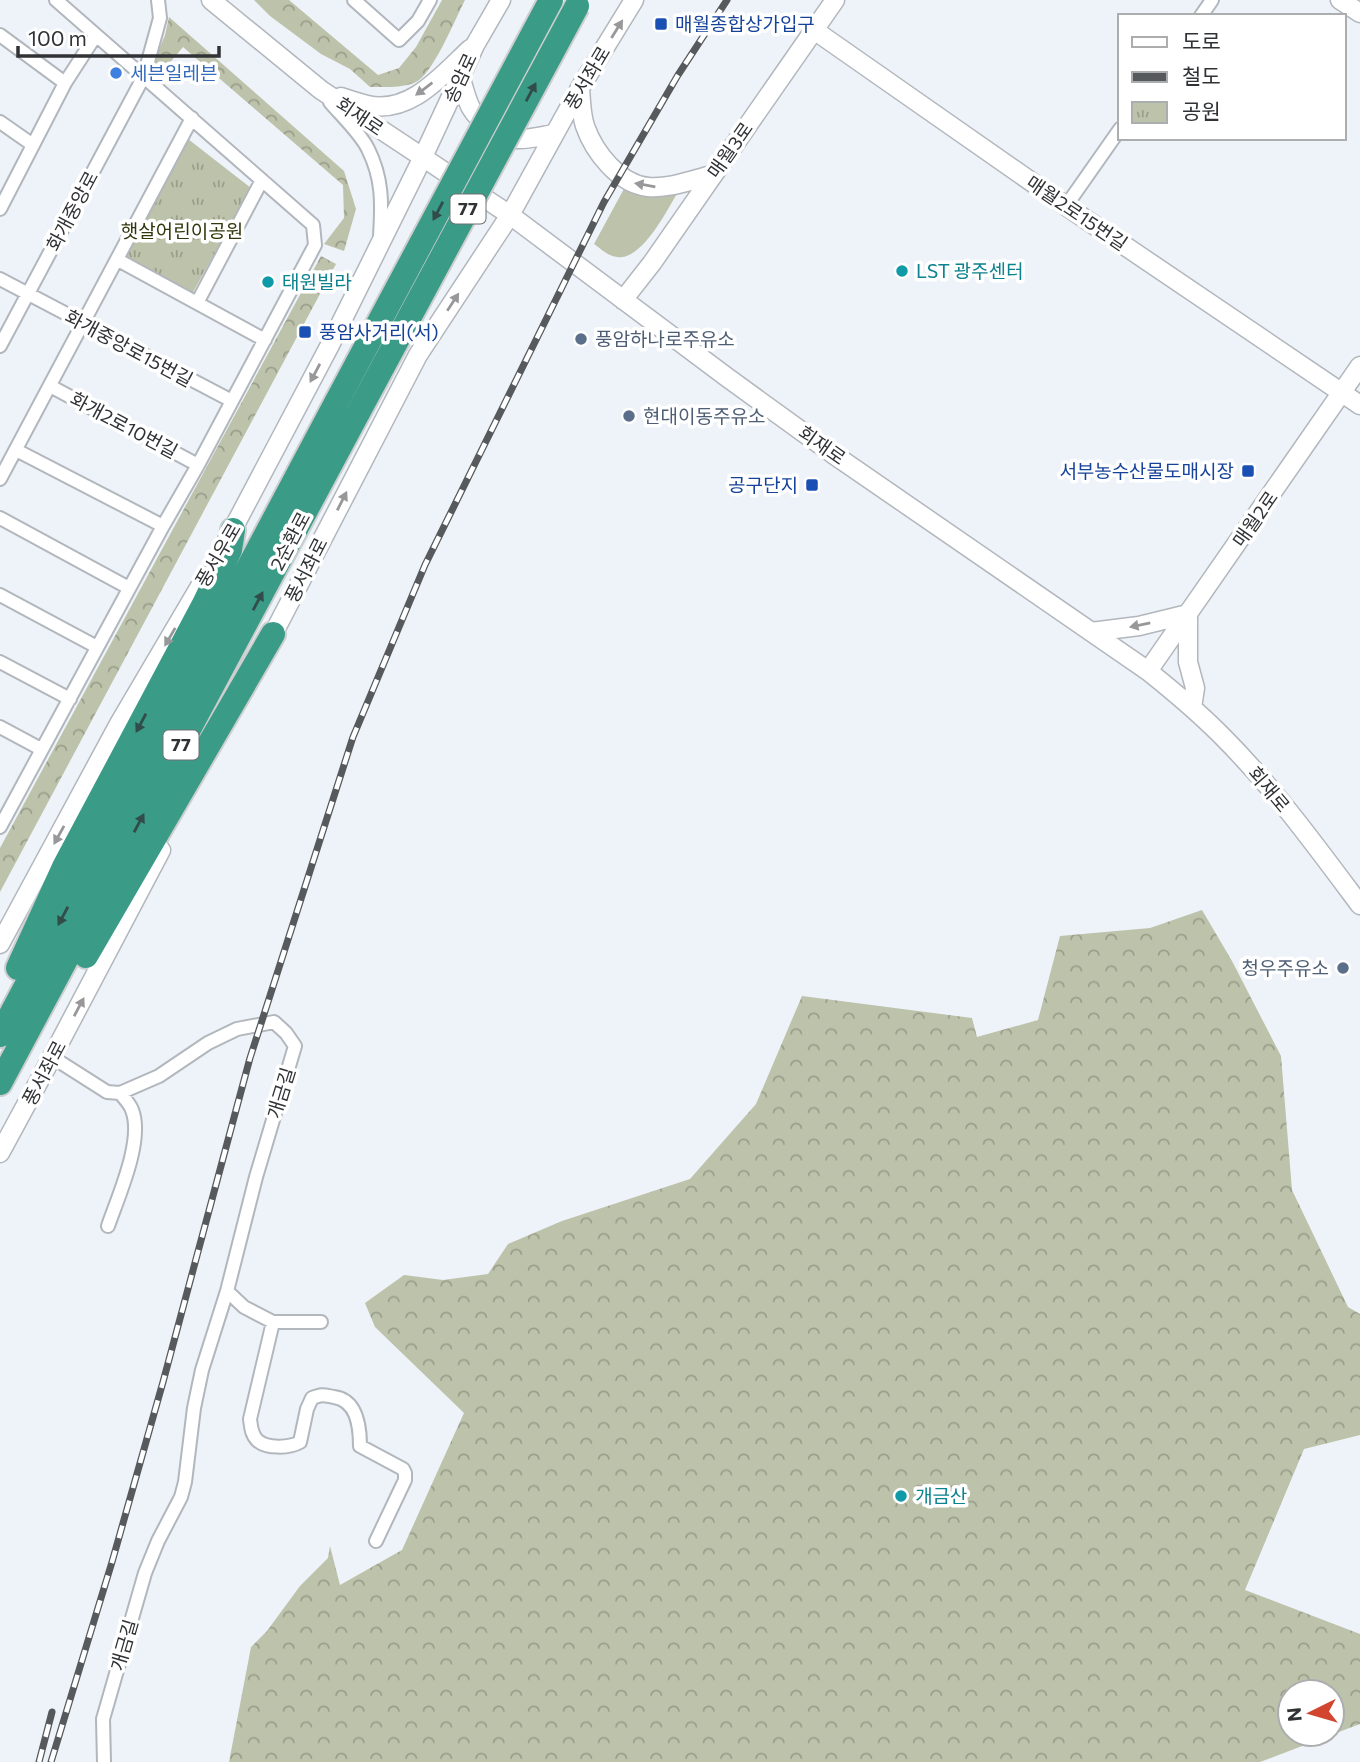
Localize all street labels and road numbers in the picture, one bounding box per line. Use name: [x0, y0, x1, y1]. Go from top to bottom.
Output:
street label: 풍서좌로: [559, 42, 614, 114]
street label: 송암로: [438, 49, 481, 106]
street label: 회재로: [332, 91, 388, 140]
street label: 매월3로: [702, 117, 757, 182]
street label: 화개중앙로: [41, 167, 102, 255]
street label: 매월2로15번길: [1022, 170, 1132, 255]
road number: 77: [450, 194, 486, 224]
street label: 화개중앙로15번길: [61, 304, 197, 391]
street label: 화개2로10번길: [67, 387, 182, 463]
street label: 회재로: [794, 420, 850, 469]
street label: 매월2로: [1227, 486, 1282, 551]
street label: 2순환로: [265, 508, 314, 574]
street label: 풍서우로: [190, 519, 245, 591]
street label: 풍서좌로: [279, 533, 332, 606]
road number: 77: [164, 730, 198, 760]
street label: 회재로: [1244, 761, 1295, 816]
street label: 풍서좌로: [17, 1036, 70, 1109]
street label: 개금길: [262, 1064, 299, 1121]
street label: 개금길: [105, 1616, 142, 1673]

